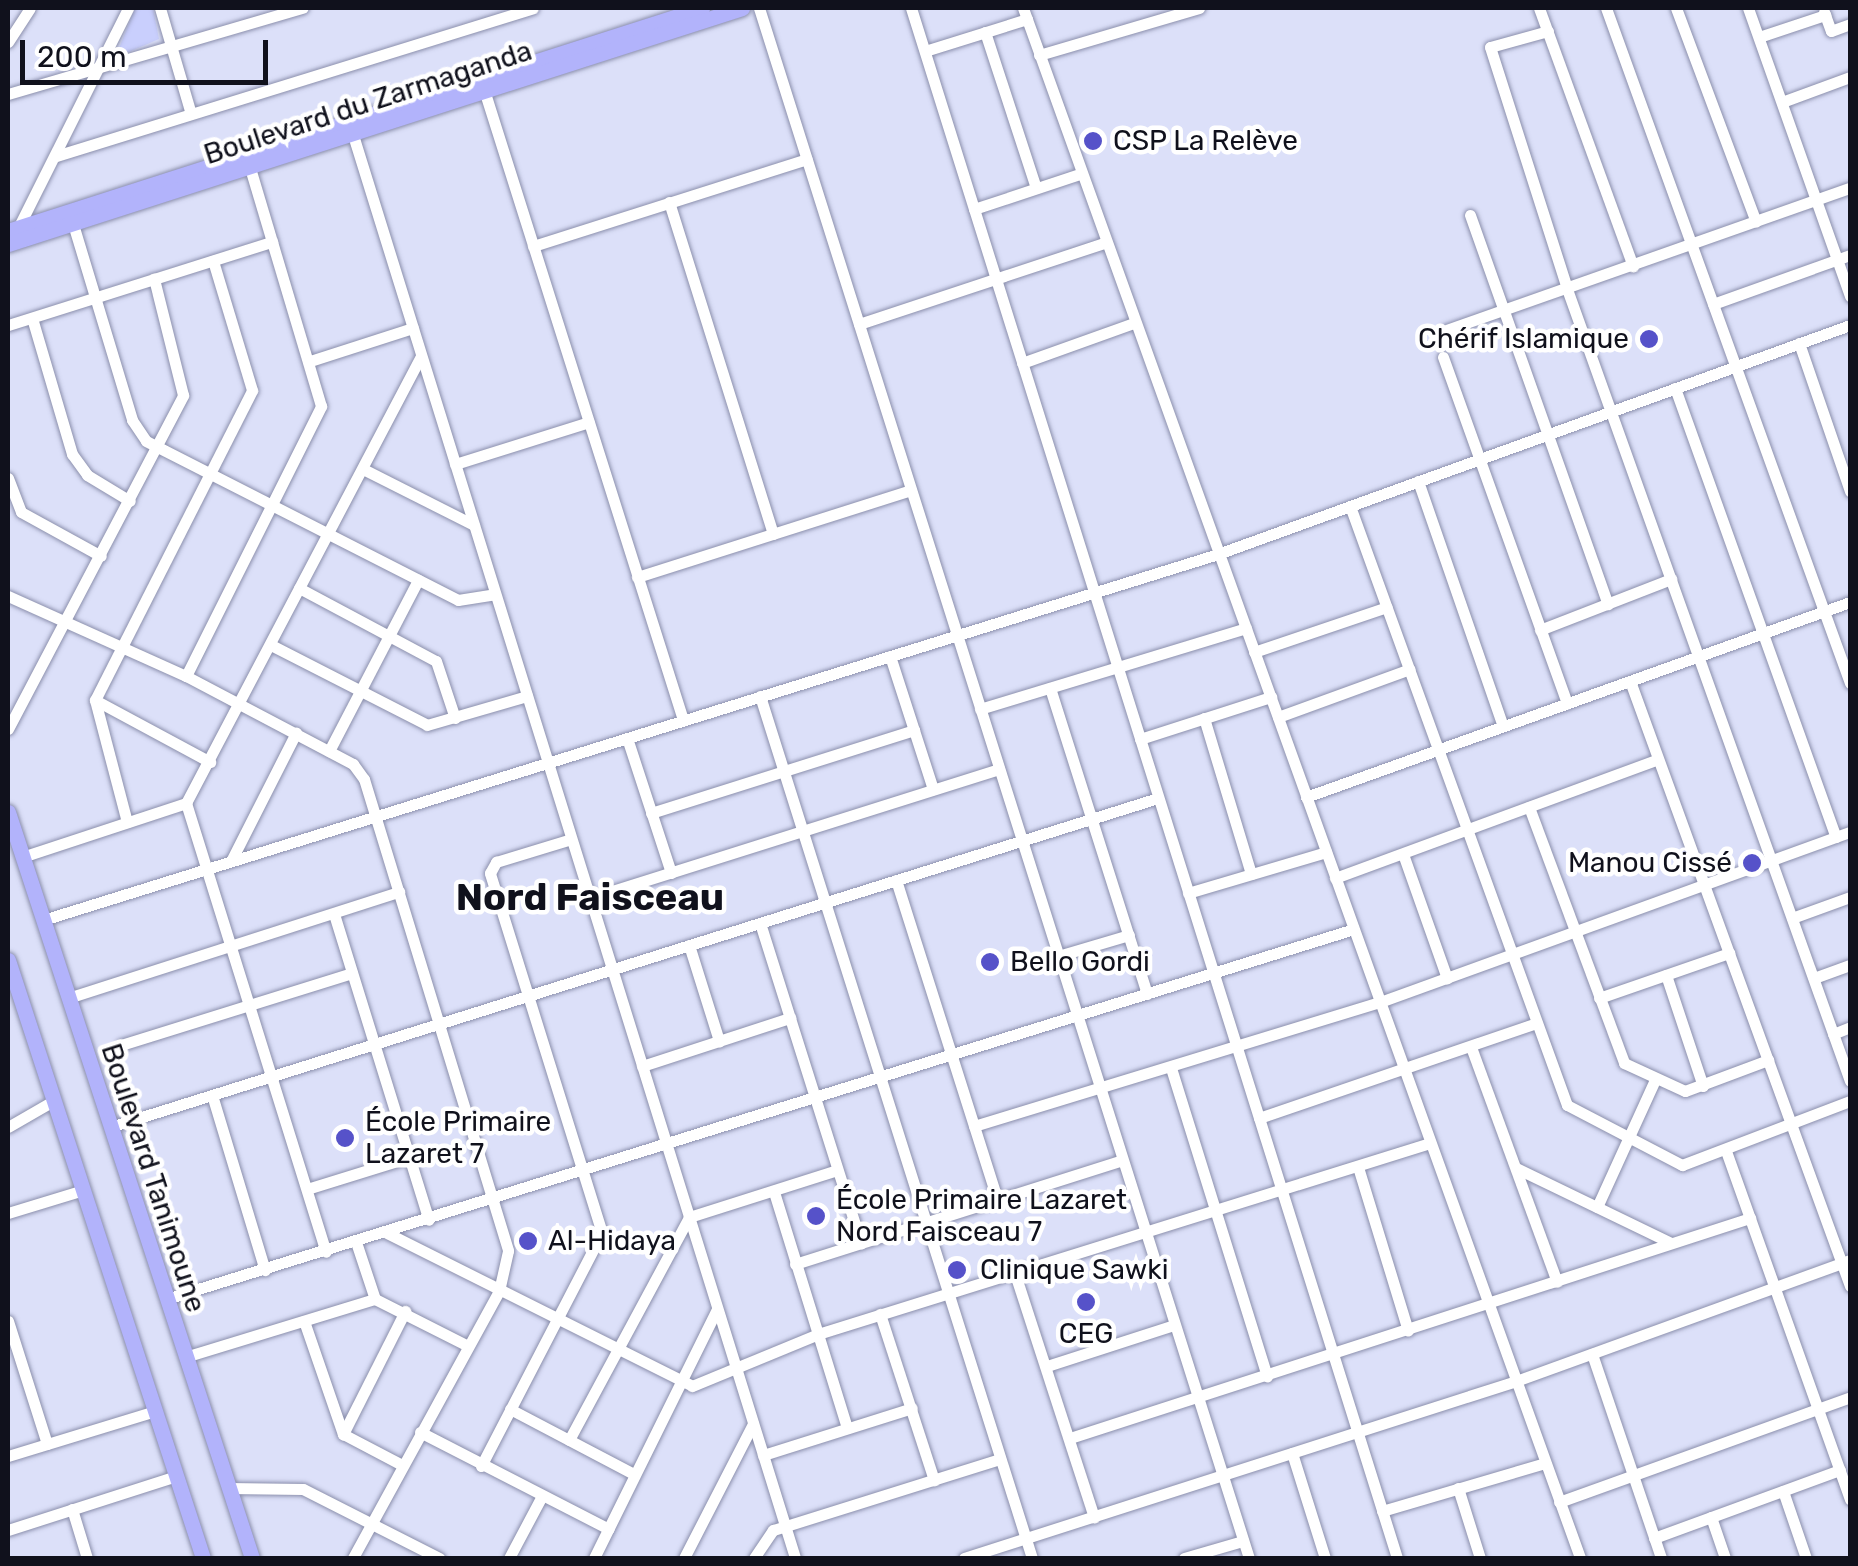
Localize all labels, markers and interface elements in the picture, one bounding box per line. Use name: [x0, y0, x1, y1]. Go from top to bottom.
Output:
scale bar: [25, 20, 272, 82]
street label: Boulevard du Zarmaganda: [200, 34, 536, 172]
text: 200 m: [37, 39, 127, 75]
place label: CSP La Relève: [1113, 124, 1298, 158]
marker: CSP La Relève: [1082, 130, 1104, 152]
place label: Chérif Islamique: [1417, 322, 1629, 356]
marker: Chérif Islamique: [1638, 328, 1660, 350]
place label: Manou Cissé: [1568, 846, 1732, 880]
marker: Manou Cissé: [1741, 852, 1763, 874]
district label: Nord Faisceau: [456, 875, 724, 921]
place label: Bello Gordi: [1010, 945, 1150, 979]
marker: Bello Gordi: [979, 951, 1001, 973]
street label: Boulevard Tanimoune: [94, 1039, 212, 1317]
place label: École Primaire Lazaret 7: [365, 1105, 551, 1171]
marker: École Primaire Lazaret 7: [334, 1127, 356, 1149]
place label: École Primaire Lazaret Nord Faisceau 7: [836, 1183, 1127, 1249]
marker: École Primaire Lazaret Nord Faisceau 7: [805, 1205, 827, 1227]
place label: Al-Hidaya: [548, 1224, 676, 1258]
marker: Al-Hidaya: [517, 1230, 539, 1252]
place label: Clinique Sawki: [980, 1253, 1169, 1287]
marker: Clinique Sawki: [944, 1257, 970, 1283]
marker: CEG: [1075, 1291, 1097, 1313]
place label: CEG: [1059, 1317, 1113, 1351]

